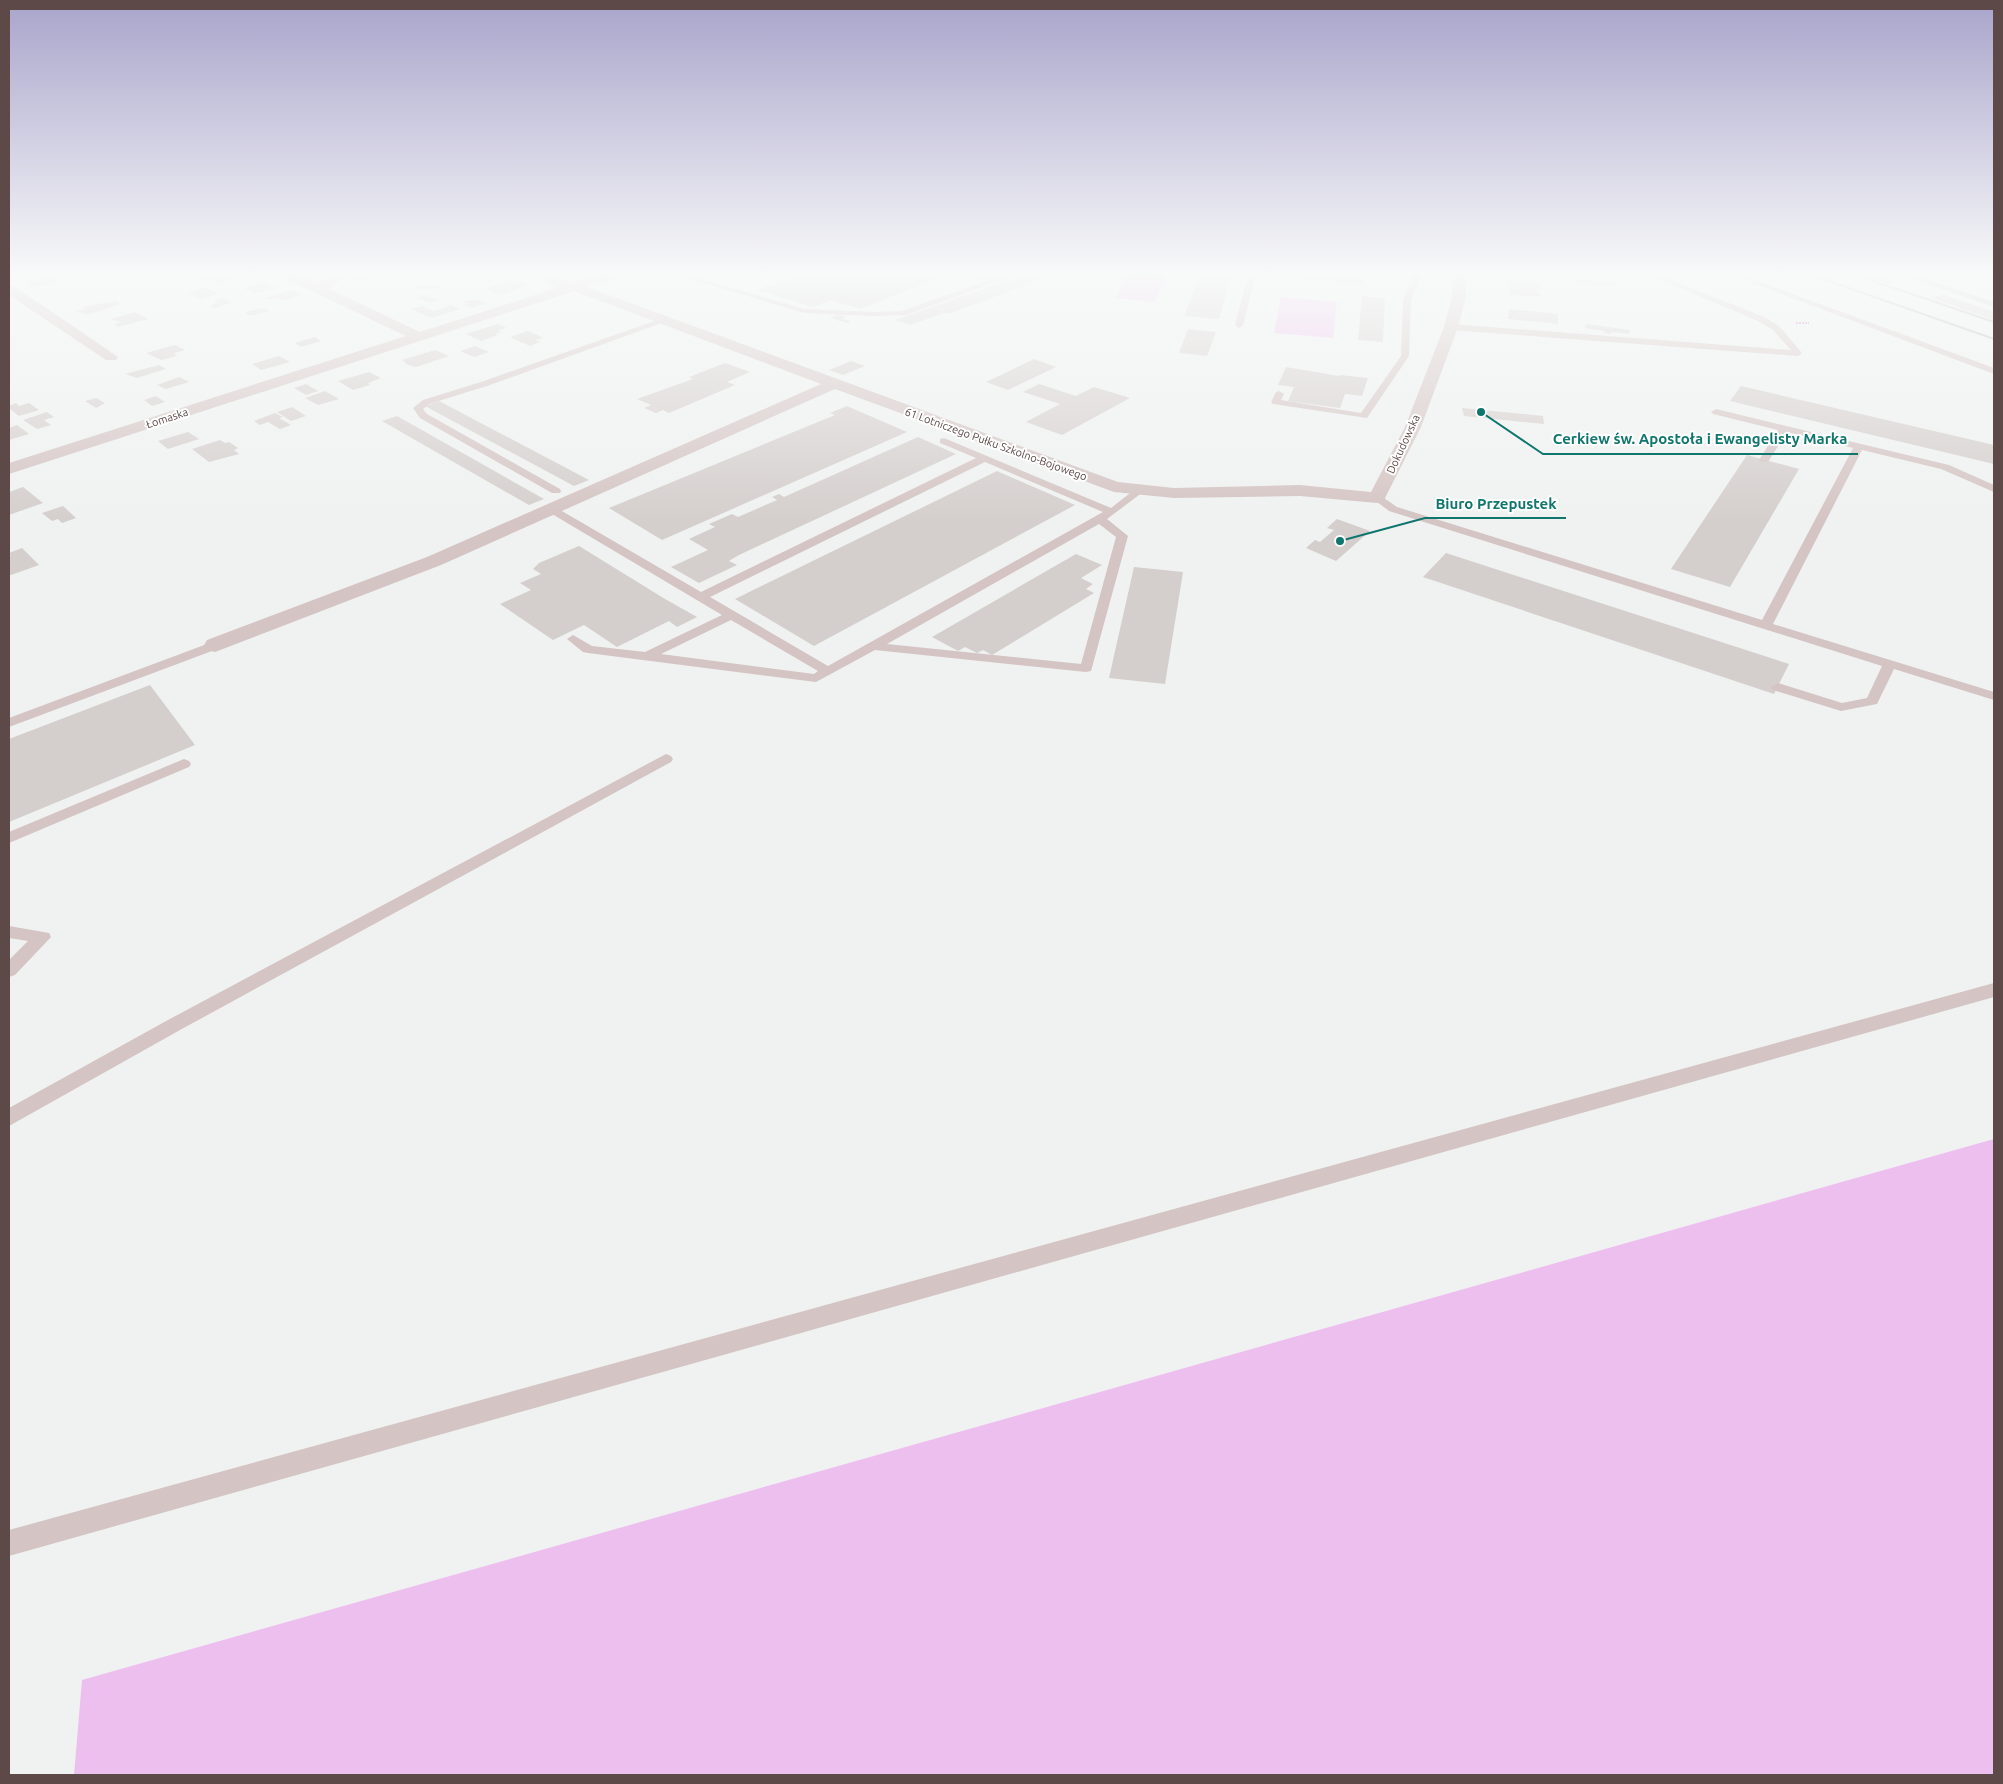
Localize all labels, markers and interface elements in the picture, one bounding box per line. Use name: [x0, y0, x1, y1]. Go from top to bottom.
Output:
street label: 61 Lotniczego Pułku Szkolno-Bojowego: [903, 405, 1089, 483]
street label: Łomaska: [145, 406, 189, 430]
street label: Dokudowska: [1384, 413, 1422, 475]
callout: Cerkiew św. Apostoła i Ewangelisty Marka: [1543, 424, 1858, 454]
text: Cerkiew św. Apostoła i Ewangelisty Marka: [1553, 430, 1847, 447]
callout: Biuro Przepustek: [1425, 488, 1566, 518]
text: Biuro Przepustek: [1435, 495, 1557, 512]

